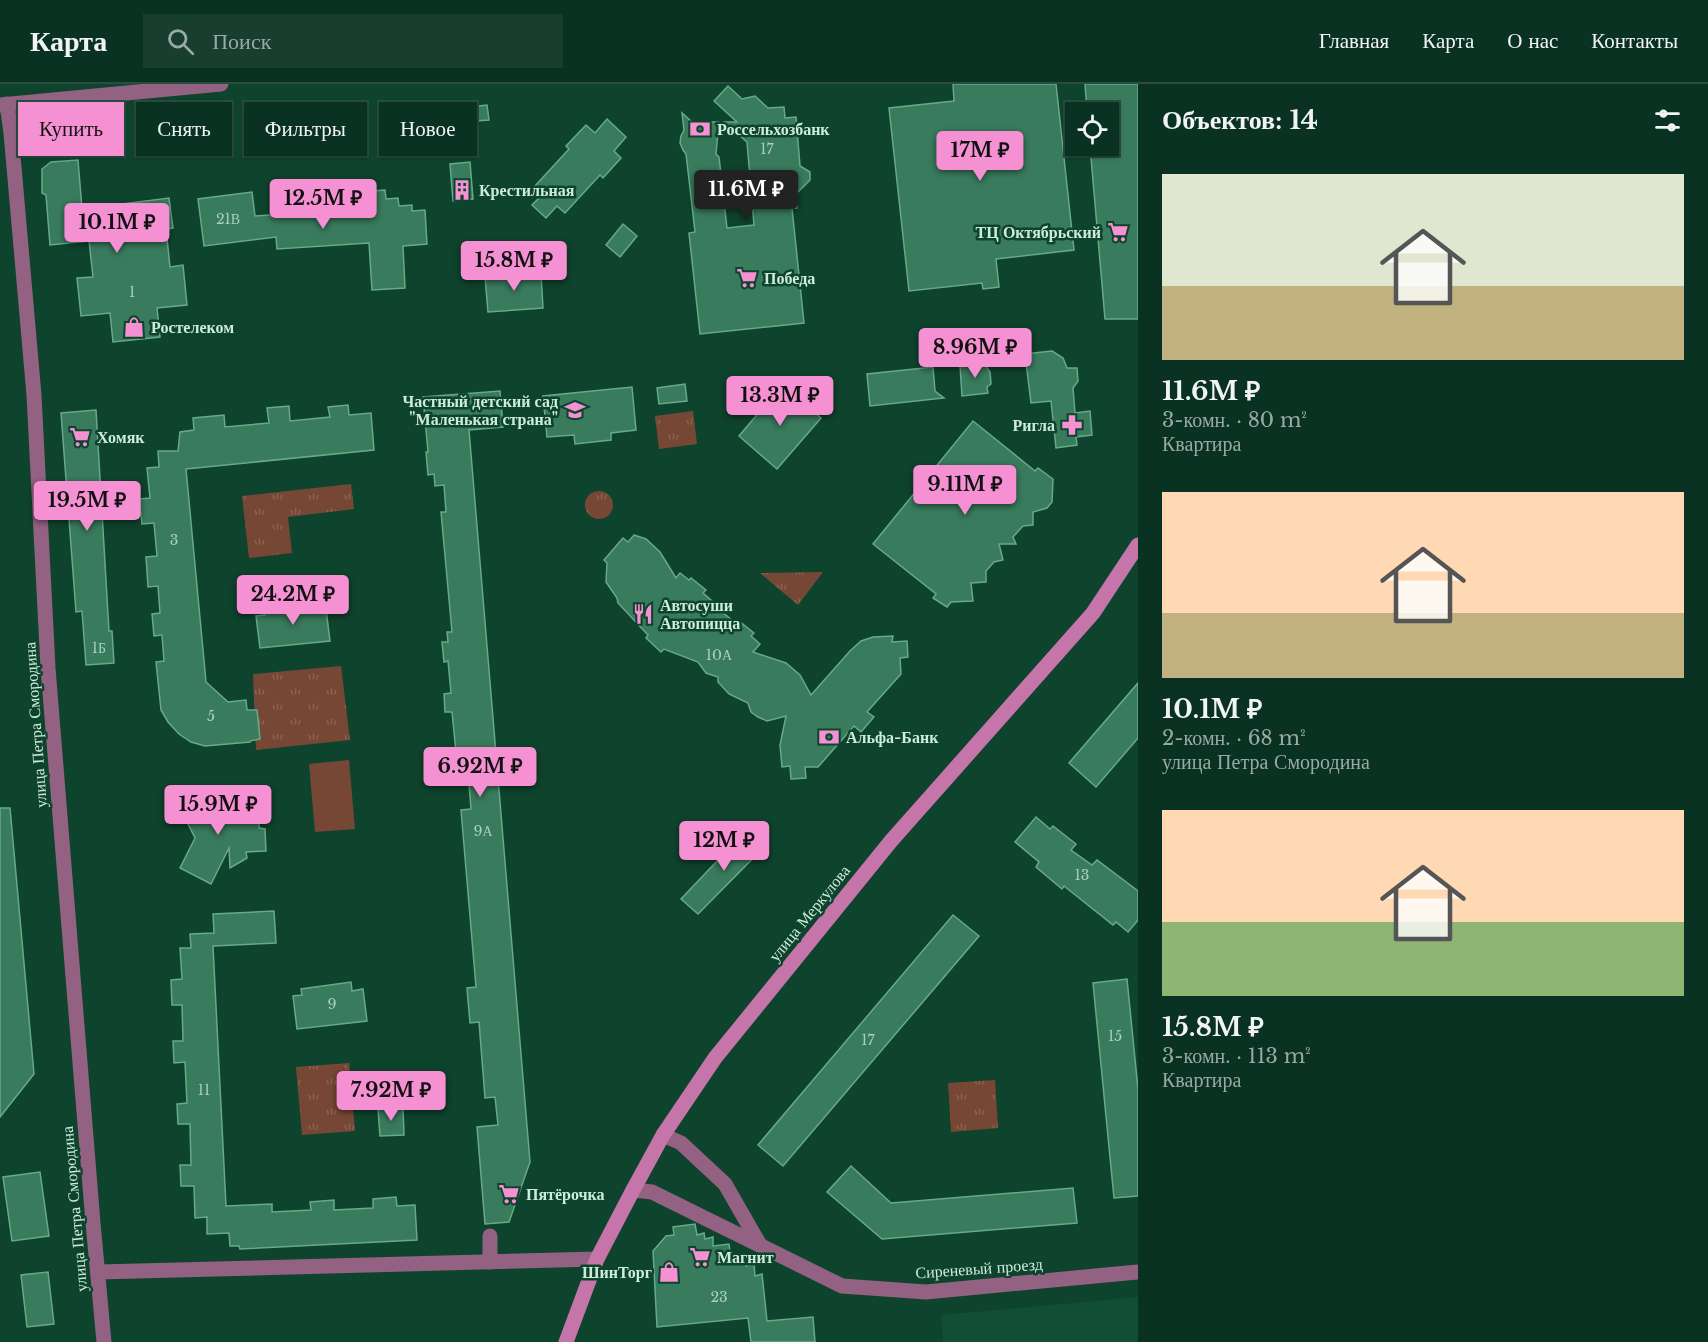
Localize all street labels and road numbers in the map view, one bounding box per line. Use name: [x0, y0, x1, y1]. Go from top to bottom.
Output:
street label: улица Петра Смородина: [19, 641, 51, 809]
street label: улица Меркулова: [764, 861, 854, 965]
street label: улица Петра Смородина: [57, 1125, 91, 1293]
street label: Сиреневый проезд: [915, 1254, 1043, 1282]

